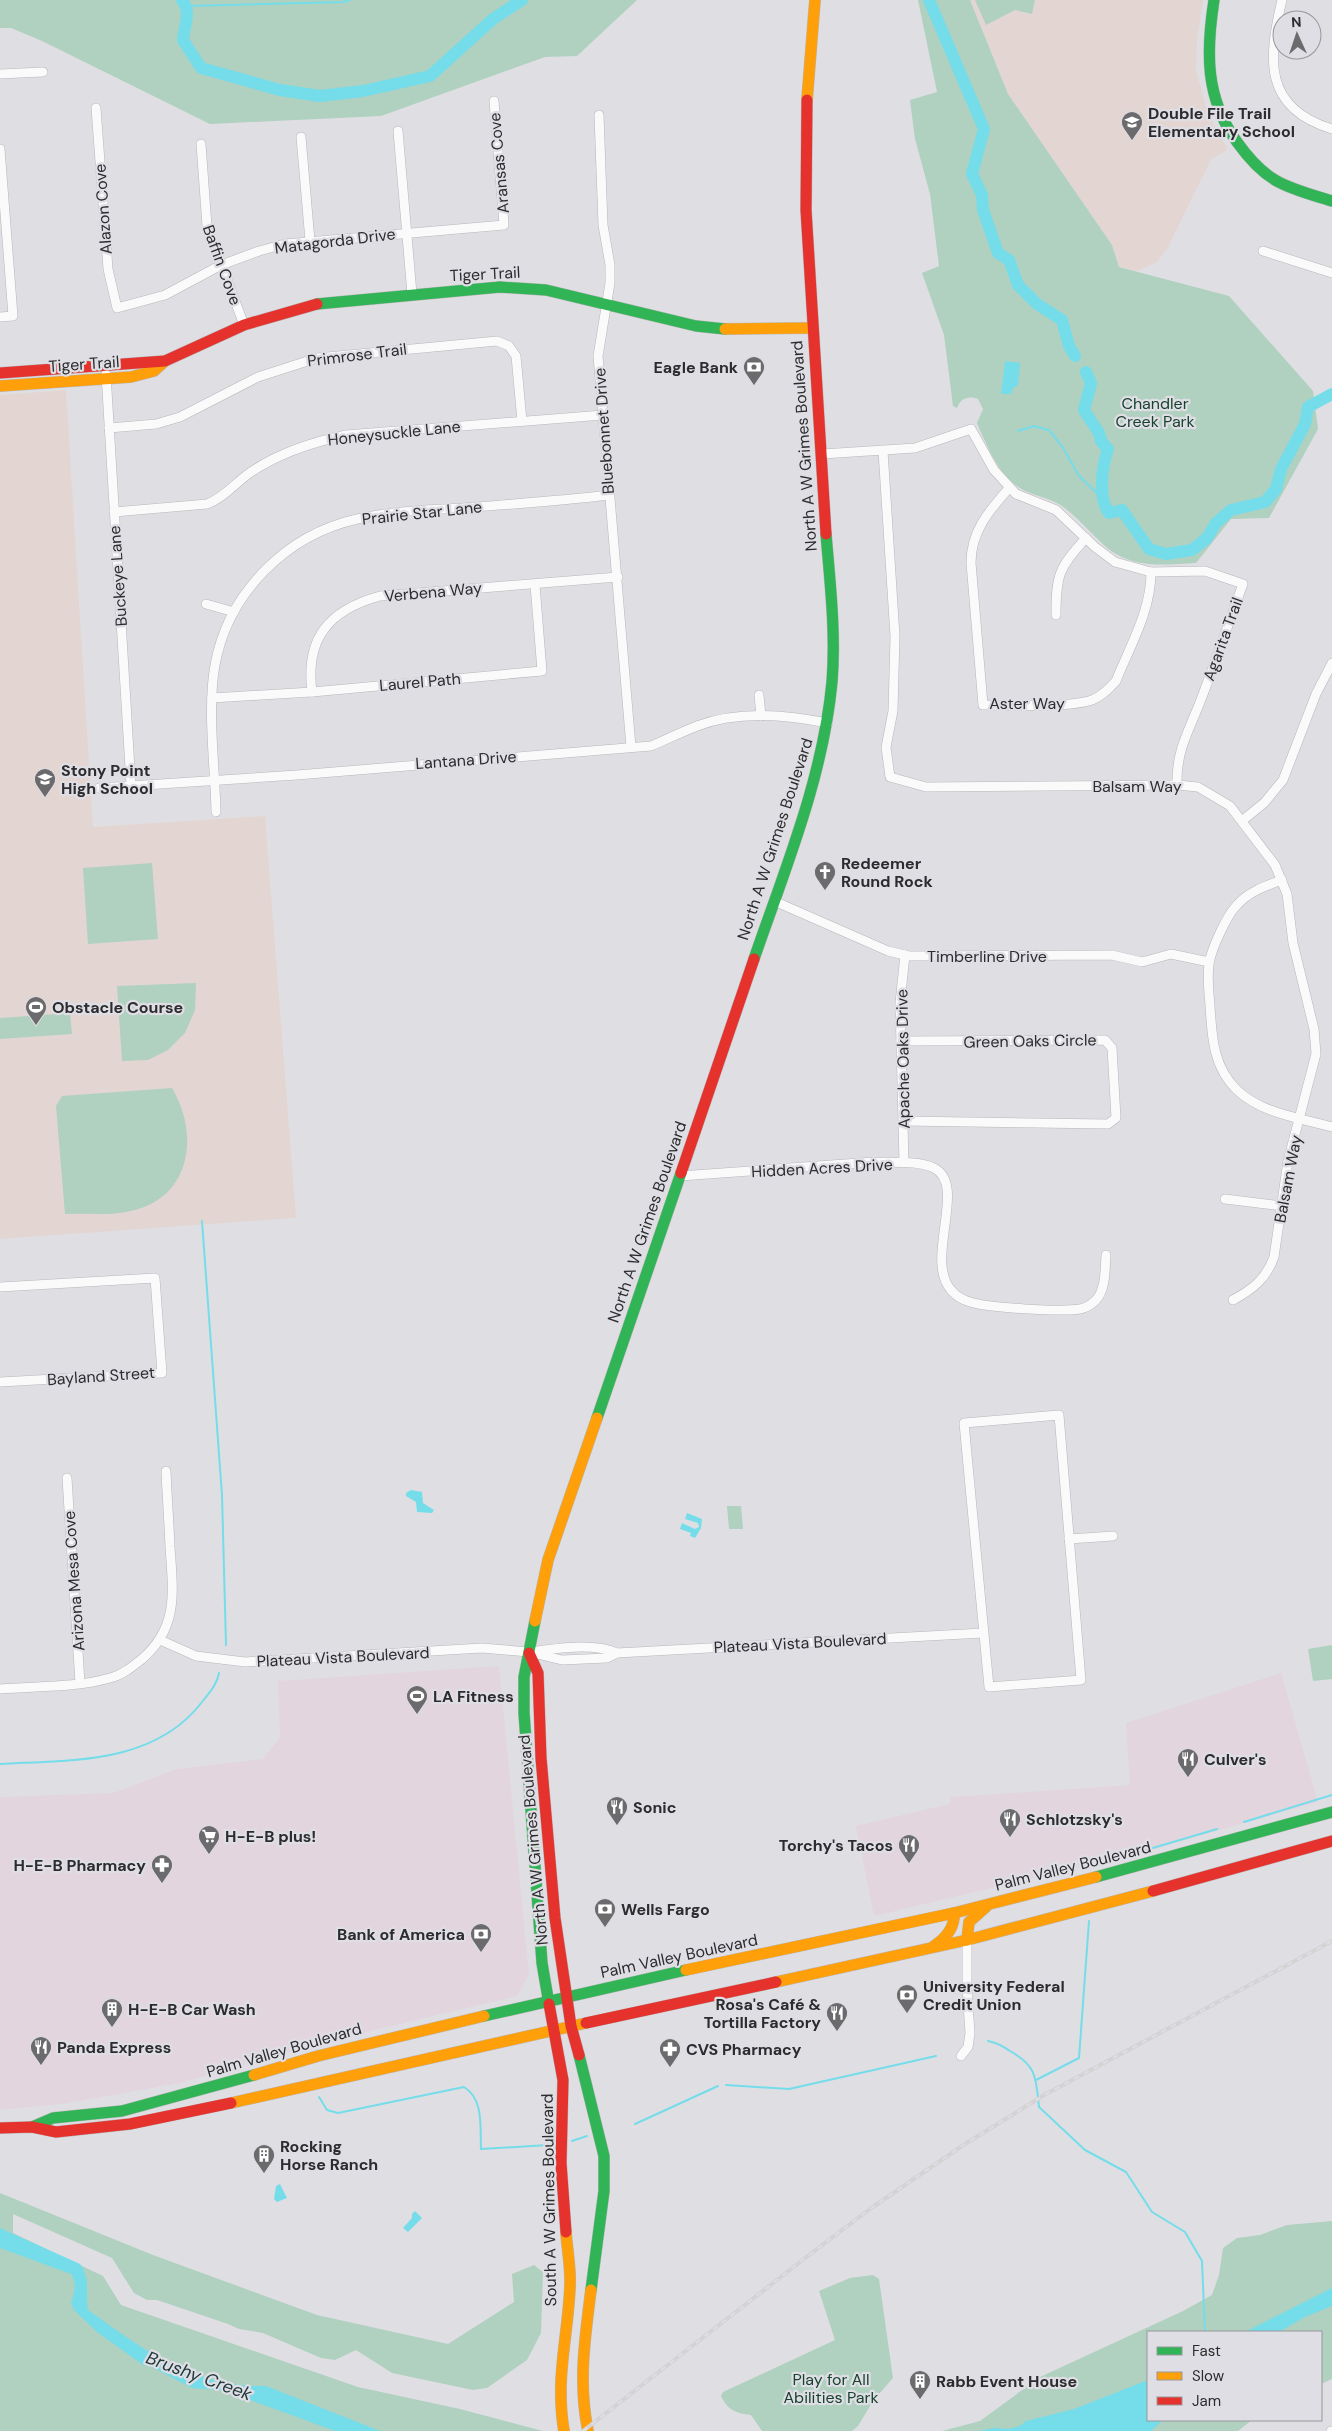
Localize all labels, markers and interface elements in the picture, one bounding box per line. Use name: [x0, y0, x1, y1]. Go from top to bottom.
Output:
north arrow: [1272, 10, 1322, 60]
text: N: [1291, 13, 1302, 31]
place label: Double File Trail Elementary School: [1148, 103, 1295, 142]
school or university icon: Double File Trail Elementary School: [1120, 110, 1144, 141]
street label: Aransas Cove: [484, 112, 514, 214]
street label: Alazon Cove: [89, 163, 117, 255]
street label: Baffin Cove: [198, 222, 246, 308]
street label: Matagorda Drive: [273, 223, 397, 259]
street label: Tiger Trail: [449, 262, 521, 286]
street label: Primrose Trail: [306, 338, 408, 372]
street label: North A W Grimes Boulevard: [786, 340, 822, 552]
street label: Tiger Trail: [48, 351, 120, 377]
bank icon: Eagle Bank: [742, 355, 766, 386]
place label: Eagle Bank: [653, 357, 739, 378]
street label: Bluebonnet Drive: [589, 367, 619, 495]
park label: Chandler Creek Park: [1115, 393, 1195, 432]
street label: Honeysuckle Lane: [327, 416, 461, 450]
street label: Prairie Star Lane: [361, 496, 483, 530]
street label: Buckeye Lane: [104, 525, 132, 627]
street label: Verbena Way: [383, 577, 483, 607]
street label: Agarita Trail: [1198, 594, 1248, 684]
street label: Laurel Path: [378, 668, 462, 696]
street label: Aster Way: [989, 693, 1065, 714]
street label: North A W Grimes Boulevard: [732, 735, 818, 943]
street label: Lantana Drive: [415, 746, 517, 774]
place label: Stony Point High School: [61, 760, 153, 799]
school or university icon: Stony Point High School: [33, 767, 57, 798]
street label: Balsam Way: [1092, 776, 1182, 797]
place label: Redeemer Round Rock: [841, 853, 933, 892]
church icon: Redeemer Round Rock: [813, 860, 837, 891]
street label: Timberline Drive: [927, 946, 1047, 967]
street label: Apache Oaks Drive: [891, 989, 915, 1129]
sports icon: Obstacle Course: [24, 995, 48, 1026]
place label: Obstacle Course: [52, 997, 183, 1018]
street label: Green Oaks Circle: [963, 1029, 1097, 1053]
street label: North A W Grimes Boulevard: [603, 1119, 691, 1325]
street label: Balsam Way: [1269, 1133, 1307, 1225]
street label: Hidden Acres Drive: [751, 1154, 893, 1182]
street label: Bayland Street: [46, 1362, 156, 1390]
street label: Arizona Mesa Cove: [59, 1510, 89, 1652]
street label: Plateau Vista Boulevard: [713, 1628, 887, 1658]
street label: Plateau Vista Boulevard: [256, 1642, 430, 1672]
sports icon: LA Fitness: [405, 1684, 429, 1715]
place label: LA Fitness: [433, 1686, 514, 1707]
street label: North A W Grimes Boulevard: [513, 1734, 553, 1946]
restaurant icon: Culver's: [1176, 1747, 1200, 1778]
place label: Culver's: [1204, 1749, 1266, 1770]
restaurant icon: Sonic: [605, 1795, 629, 1826]
place label: Sonic: [633, 1797, 676, 1818]
restaurant icon: Schlotzsky's: [998, 1807, 1022, 1838]
place label: Schlotzsky's: [1026, 1809, 1123, 1830]
supermarket icon: H-E-B plus!: [197, 1824, 221, 1855]
place label: H-E-B plus!: [225, 1826, 316, 1847]
restaurant icon: Torchy's Tacos: [897, 1833, 921, 1864]
place label: Torchy's Tacos: [779, 1835, 893, 1856]
street label: Palm Valley Boulevard: [993, 1836, 1153, 1896]
pharmacy icon: H-E-B Pharmacy: [150, 1853, 174, 1884]
place label: H-E-B Pharmacy: [13, 1855, 146, 1876]
bank icon: Wells Fargo: [593, 1897, 617, 1928]
place label: Wells Fargo: [621, 1899, 710, 1920]
bank icon: Bank of America: [469, 1922, 493, 1953]
place label: Bank of America: [337, 1924, 465, 1945]
street label: Palm Valley Boulevard: [598, 1929, 760, 1983]
place label: University Federal Credit Union: [923, 1976, 1065, 2015]
bank icon: University Federal Credit Union: [895, 1983, 919, 2014]
place label: Rosa's Café & Tortilla Factory: [704, 1994, 821, 2033]
building icon: H-E-B Car Wash: [100, 1997, 124, 2028]
place label: H-E-B Car Wash: [128, 1999, 256, 2020]
restaurant icon: Rosa's Café & Tortilla Factory: [825, 2001, 849, 2032]
street label: Palm Valley Boulevard: [204, 2018, 364, 2082]
restaurant icon: Panda Express: [29, 2035, 53, 2066]
place label: Panda Express: [57, 2037, 171, 2058]
pharmacy icon: CVS Pharmacy: [658, 2037, 682, 2068]
place label: CVS Pharmacy: [686, 2039, 802, 2060]
street label: South A W Grimes Boulevard: [537, 2093, 561, 2307]
place label: Rocking Horse Ranch: [280, 2136, 378, 2175]
building icon: Rocking Horse Ranch: [252, 2143, 276, 2174]
legend: [1147, 2331, 1322, 2421]
text: Fast: [1192, 2341, 1221, 2361]
water label: Brushy Creek: [143, 2346, 256, 2407]
text: Slow: [1192, 2366, 1225, 2386]
park label: Play for All Abilities Park: [784, 2369, 878, 2408]
building icon: Rabb Event House: [908, 2369, 932, 2400]
place label: Rabb Event House: [936, 2371, 1077, 2392]
text: Jam: [1192, 2391, 1221, 2411]

